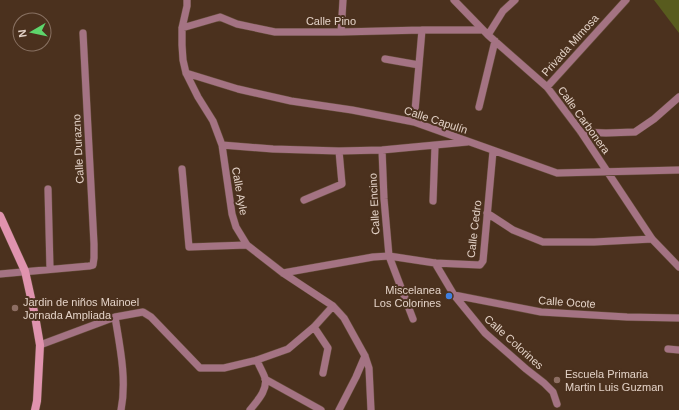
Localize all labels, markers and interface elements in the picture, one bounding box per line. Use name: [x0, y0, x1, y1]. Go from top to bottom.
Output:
street label: Privada Mimosa: [539, 11, 601, 78]
north arrow: [12, 12, 52, 52]
street label: Calle Pino: [306, 15, 356, 27]
text: N: [16, 29, 29, 38]
street label: Calle Carbonera: [556, 84, 613, 157]
street label: Calle Capulín: [403, 104, 469, 136]
street label: Calle Durazno: [70, 114, 86, 184]
street label: Calle Ayle: [230, 166, 250, 216]
street label: Calle Encino: [366, 173, 382, 235]
street label: Calle Cedro: [465, 199, 483, 259]
place label: Miscelanea Los Colorines: [374, 284, 442, 309]
marker: Miscelanea Los Colorines: [444, 291, 454, 301]
street label: Calle Ocote: [538, 294, 596, 310]
place label: Jardin de niños Mainoel Jornada Ampliada: [23, 296, 139, 321]
marker: Jardin de niños Mainoel Jornada Ampliada: [10, 303, 20, 313]
street label: Calle Colorines: [482, 313, 546, 372]
place label: Escuela Primaria Martin Luis Guzman: [565, 368, 663, 393]
marker: Escuela Primaria Martin Luis Guzman: [552, 375, 562, 385]

